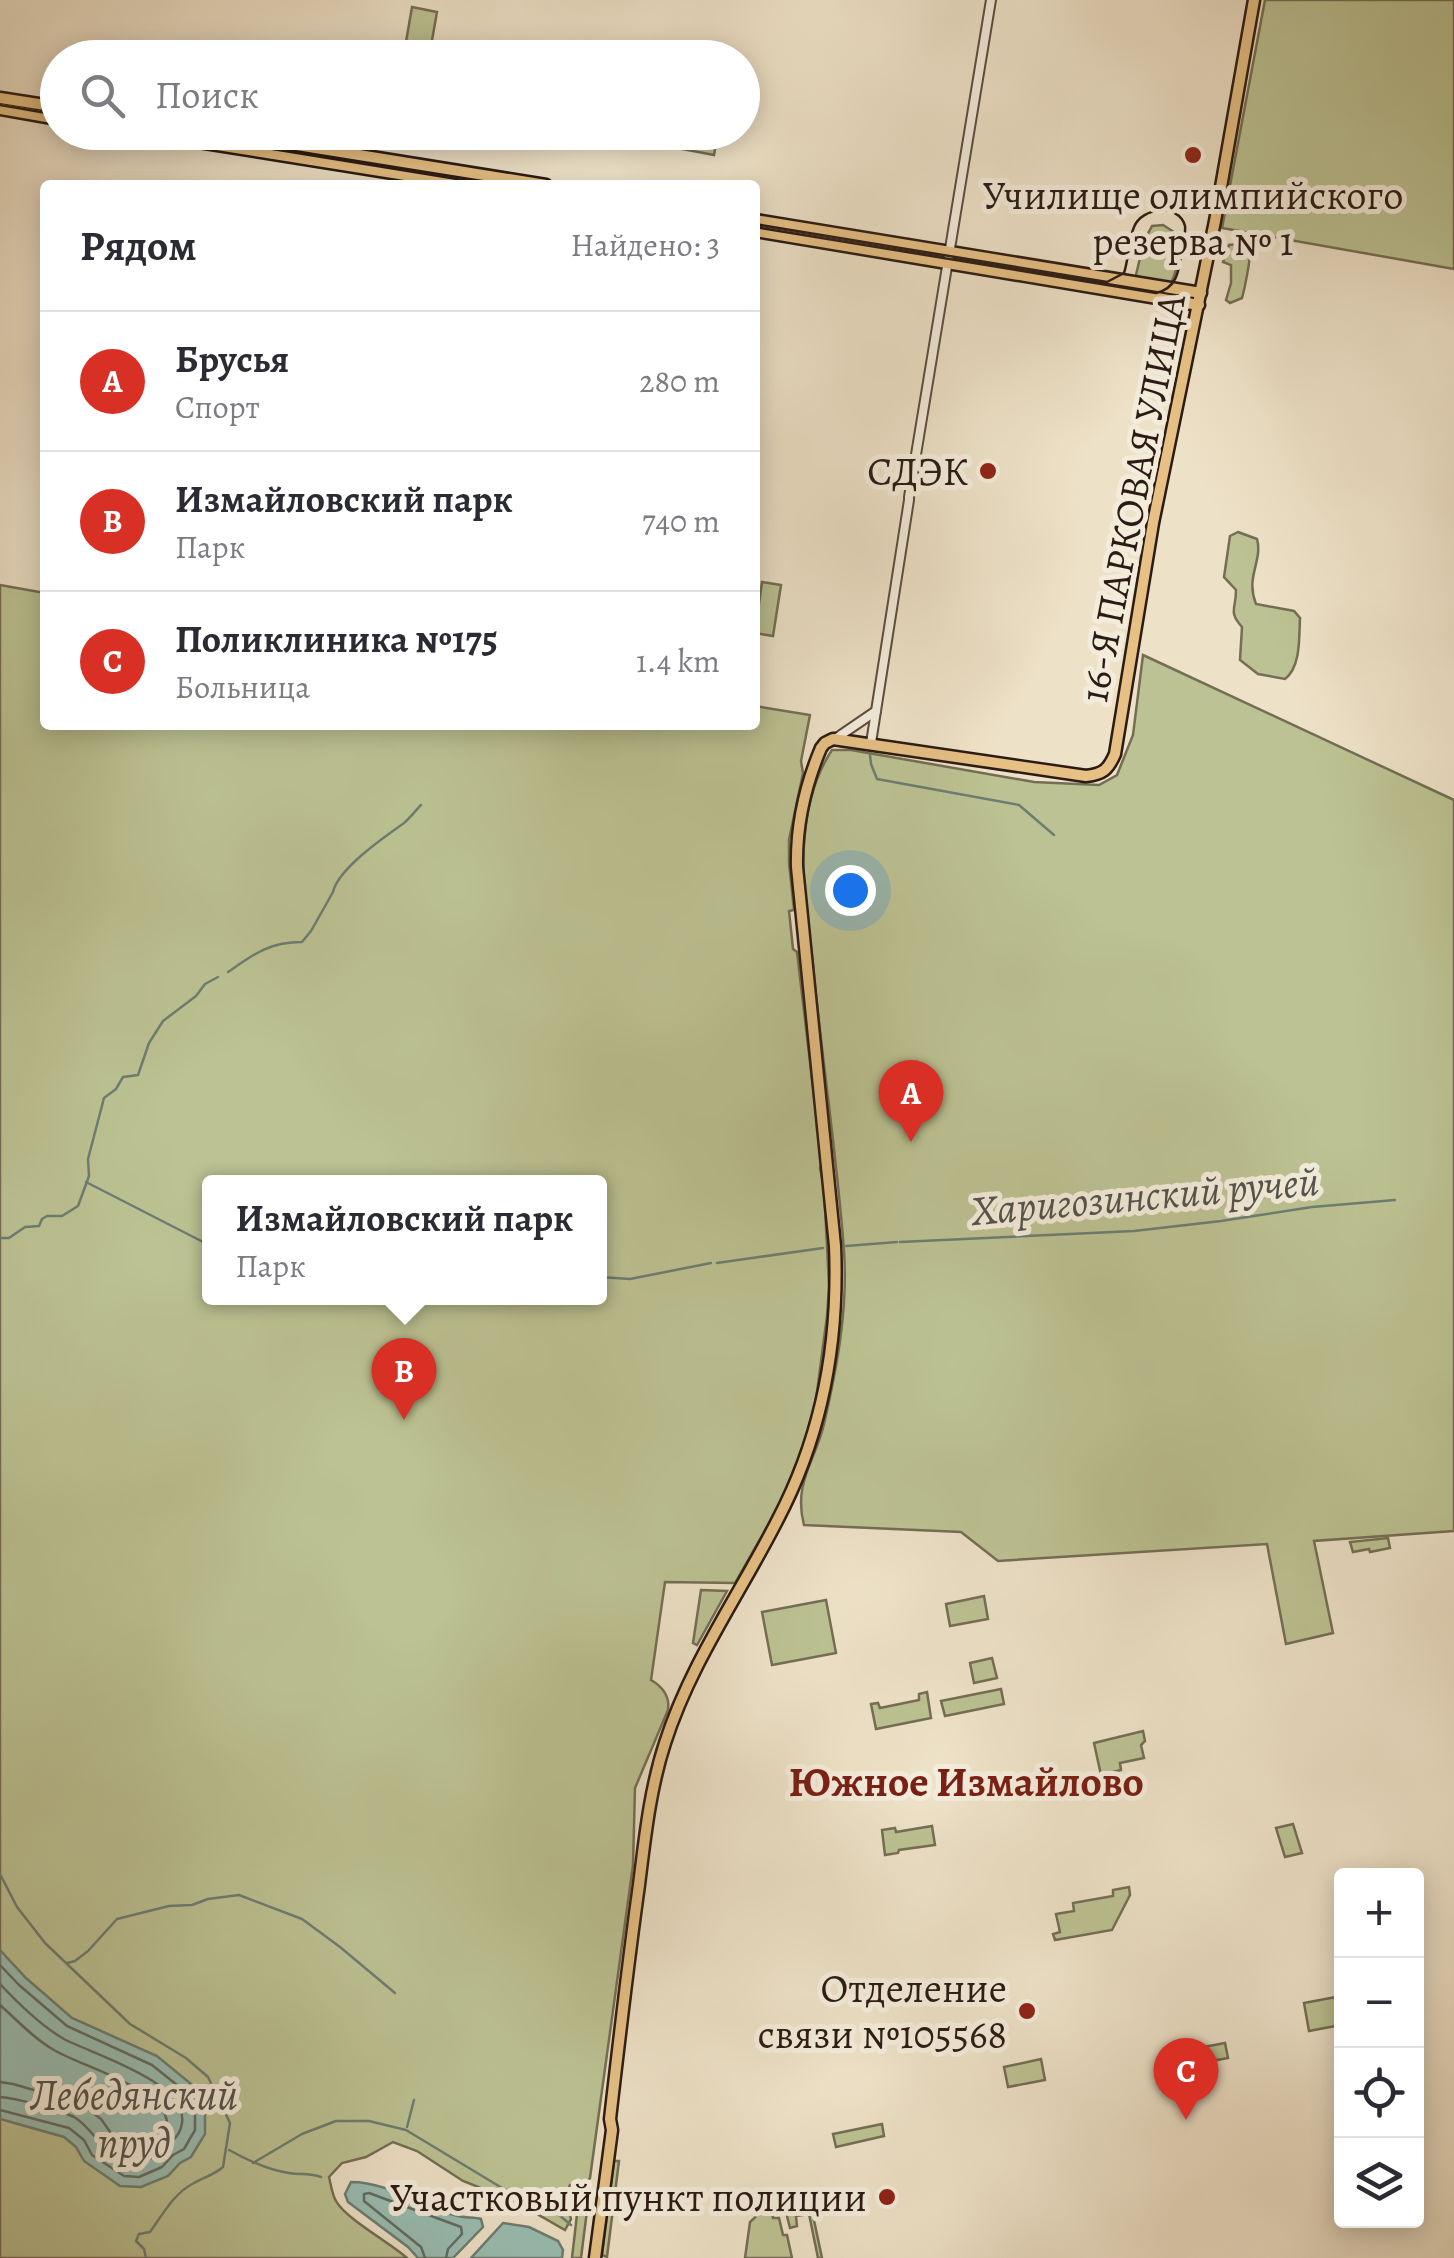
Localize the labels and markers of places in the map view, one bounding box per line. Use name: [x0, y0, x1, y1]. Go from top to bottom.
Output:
marker: Училище олимпийского резерва № 1: [1182, 144, 1204, 166]
place label: Училище олимпийского резерва № 1: [983, 168, 1403, 269]
place label: СДЭК: [867, 444, 968, 499]
marker: СДЭК: [977, 460, 999, 482]
pin: A: [878, 1060, 944, 1142]
pin: B: [372, 1338, 436, 1420]
place label: Отделение связи №105568: [757, 1961, 1007, 2062]
marker: Отделение связи №105568: [1016, 2000, 1038, 2022]
pin: C: [1154, 2038, 1218, 2120]
place label: Участковый пункт полиции: [390, 2170, 867, 2225]
marker: Участковый пункт полиции: [876, 2186, 898, 2208]

